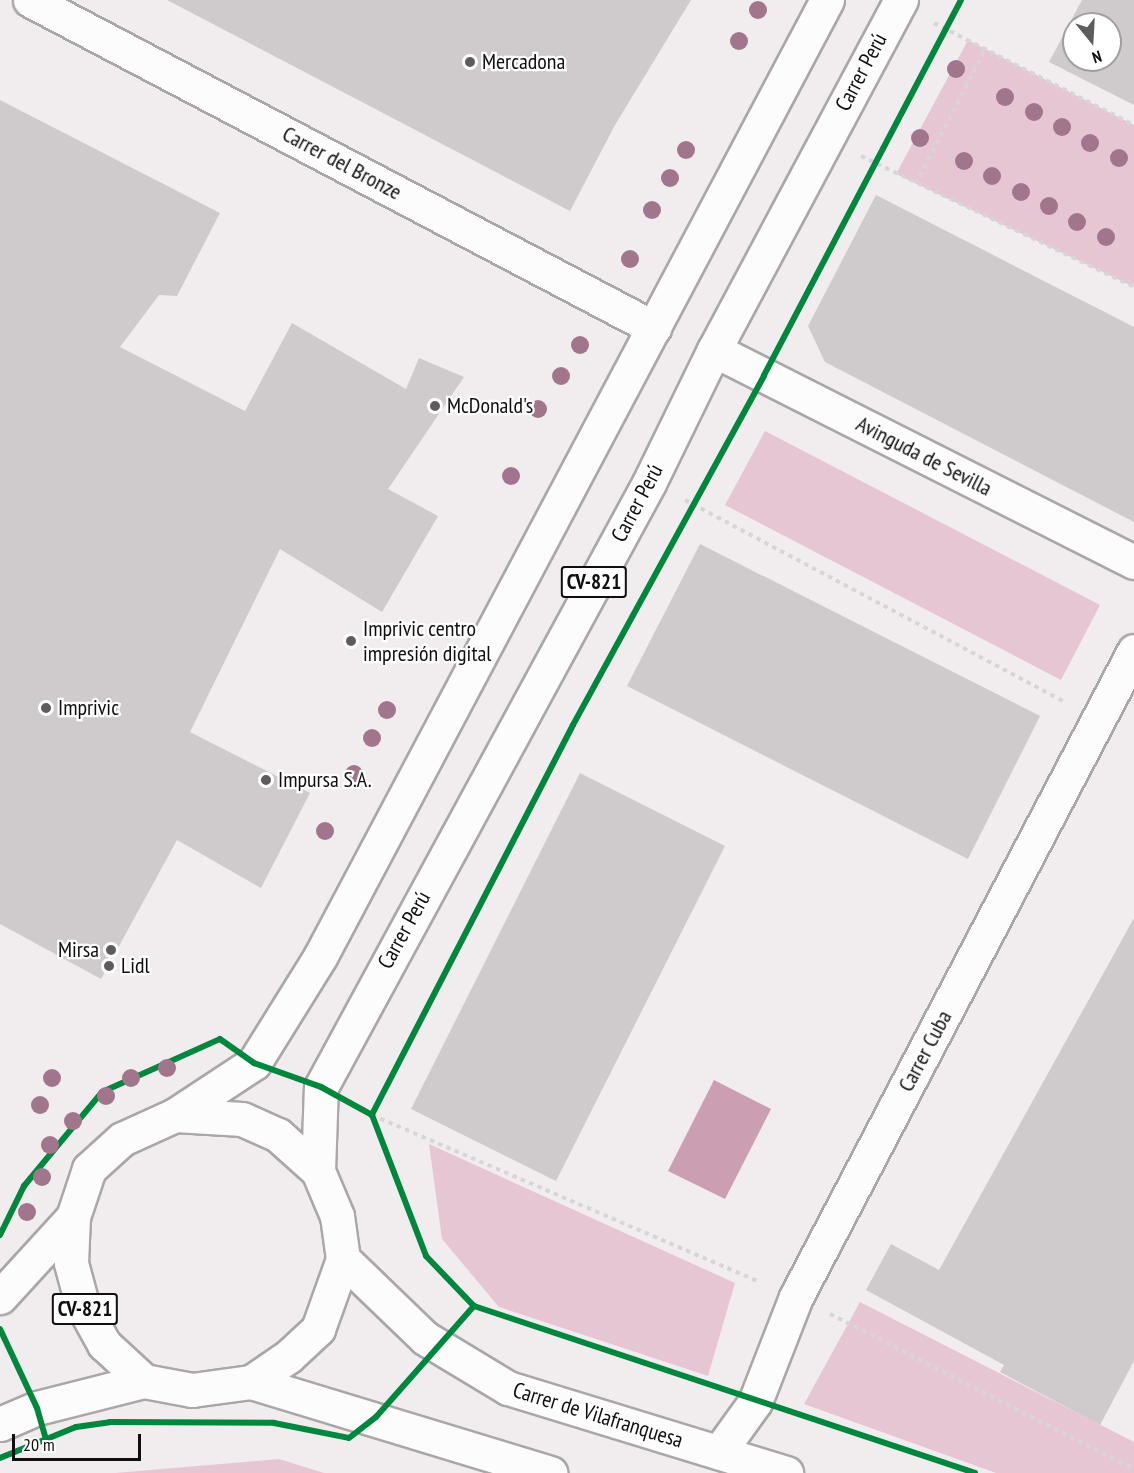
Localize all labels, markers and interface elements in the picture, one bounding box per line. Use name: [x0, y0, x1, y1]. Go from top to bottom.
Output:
north arrow: [1062, 12, 1122, 72]
street label: Carrer Perú: [830, 29, 892, 115]
text: N: [1090, 46, 1104, 68]
place label: Mercadona: [482, 49, 565, 75]
marker: Mercadona: [463, 55, 477, 69]
street label: Carrer del Bronze: [278, 121, 406, 205]
place label: McDonald's: [447, 393, 533, 419]
marker: McDonald's: [428, 399, 442, 413]
street label: Avinguda de Sevilla: [852, 411, 996, 501]
street label: Carrer Perú: [606, 460, 668, 546]
road number: CV-821: [560, 564, 628, 600]
place label: Imprivic centro impresión digital: [363, 615, 491, 666]
marker: Imprivic centro impresión digital: [344, 634, 358, 648]
place label: Imprivic: [58, 695, 119, 721]
marker: Imprivic: [39, 701, 53, 715]
place label: Impursa S.A.: [278, 767, 372, 793]
marker: Impursa S.A.: [259, 773, 273, 787]
street label: Carrer Perú: [372, 887, 436, 973]
place label: Mirsa: [58, 937, 99, 963]
marker: Mirsa: [104, 943, 118, 957]
place label: Lidl: [121, 953, 150, 979]
marker: Lidl: [102, 959, 116, 973]
street label: Carrer Cuba: [893, 1006, 957, 1096]
road number: CV-821: [50, 1291, 119, 1327]
street label: Carrer de Vilafranquesa: [509, 1376, 687, 1454]
scale bar: [15, 1422, 144, 1460]
text: 20 m: [23, 1433, 55, 1456]

